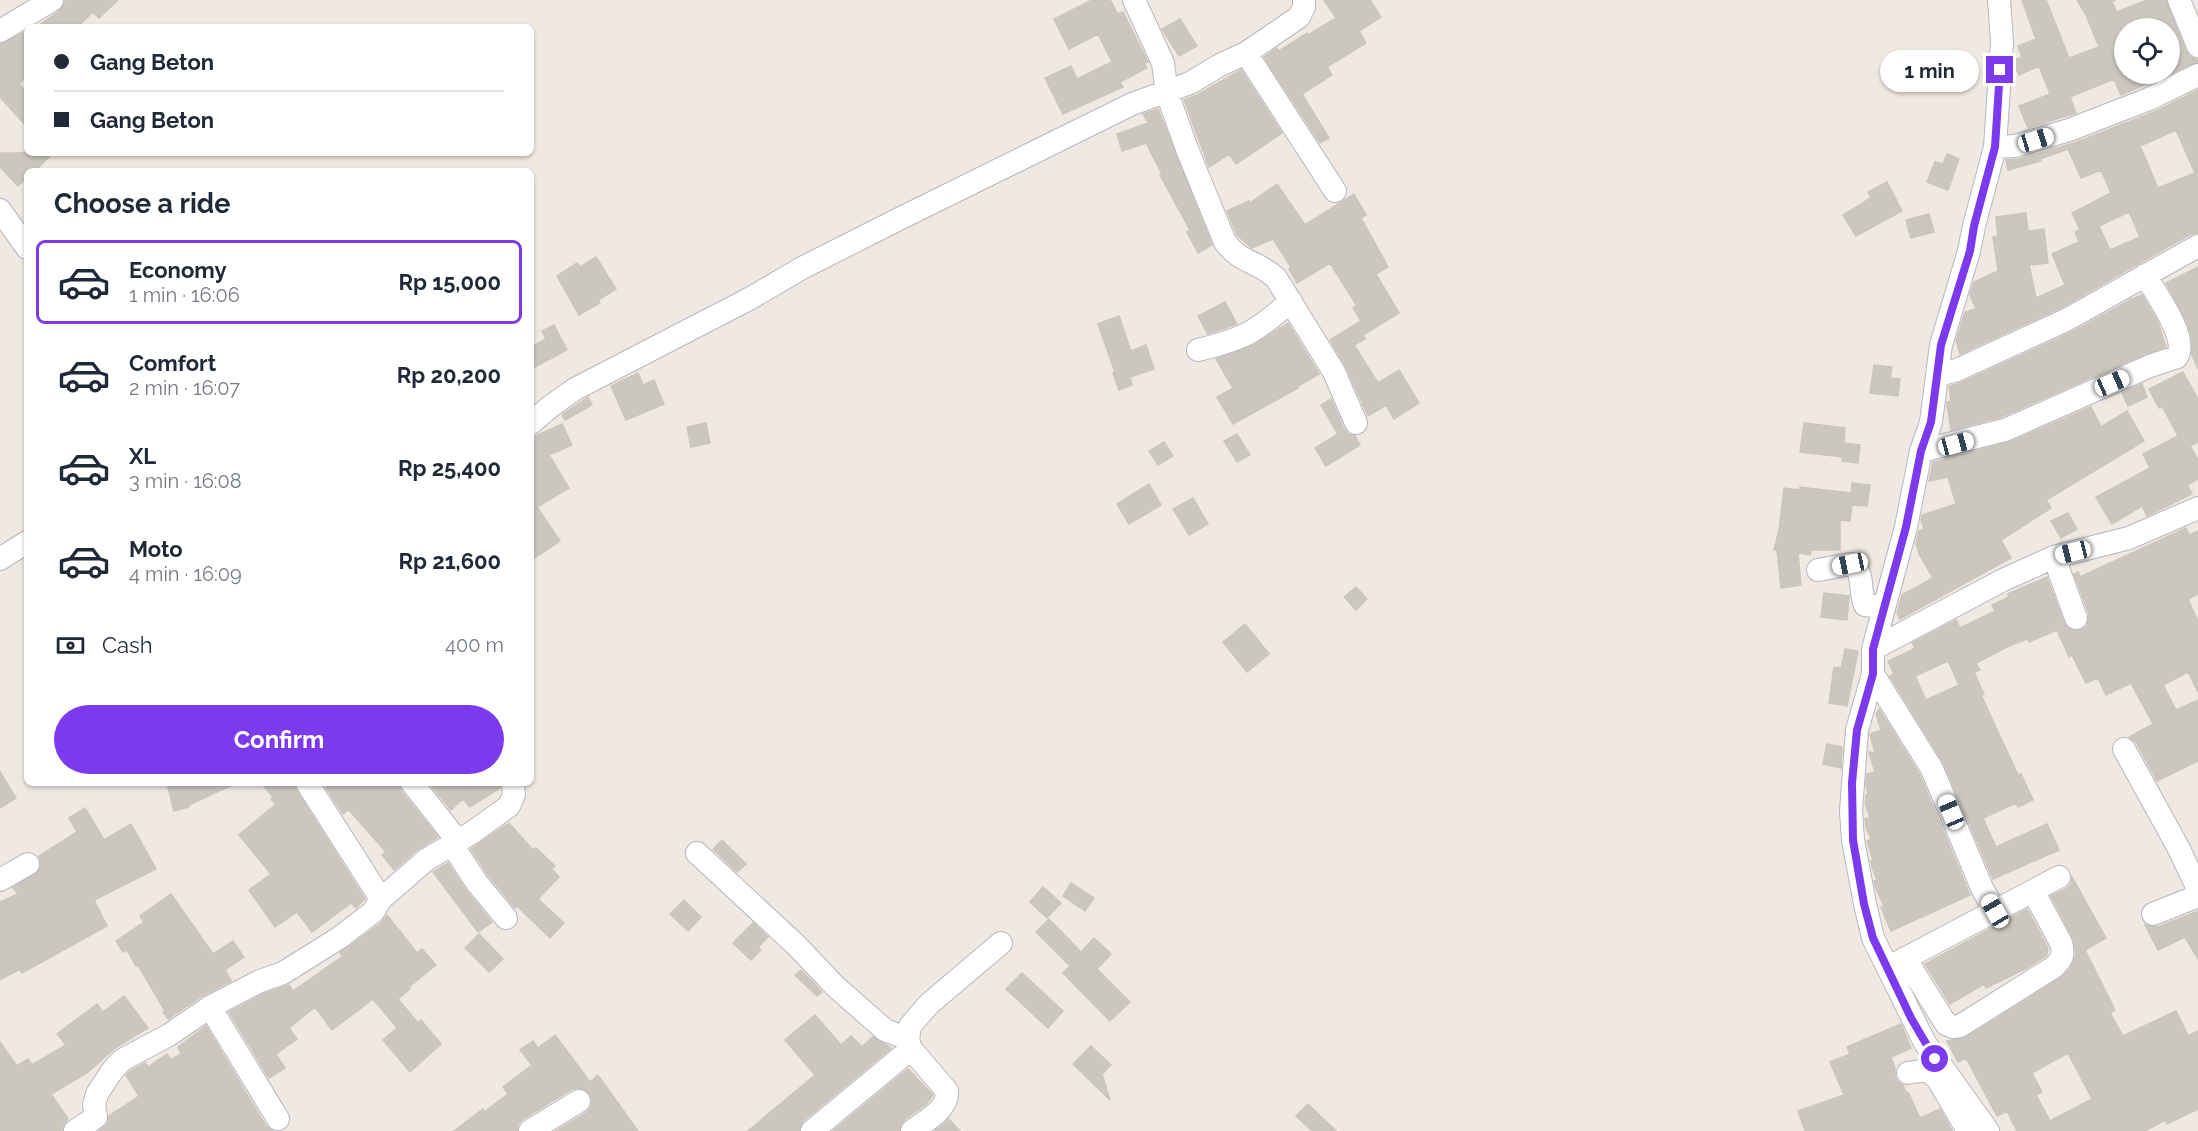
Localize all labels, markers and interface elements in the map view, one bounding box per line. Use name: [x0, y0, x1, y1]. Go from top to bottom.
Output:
map controls: [2114, 18, 2180, 84]
button: locate: [2114, 18, 2180, 84]
text: Gang Beton: [90, 49, 214, 75]
callout: 1 min: [1880, 49, 1979, 91]
route end: [1986, 56, 2013, 83]
text: 1 min: [1904, 59, 1955, 83]
text: Gang Beton: [90, 107, 214, 133]
car: [2016, 126, 2056, 154]
text: Choose a ride: [54, 188, 230, 219]
icon: car: [57, 255, 111, 309]
text: Economy: [129, 257, 227, 283]
text: Rp 15,000: [399, 269, 501, 295]
text: 1 min · 16:06: [129, 283, 240, 307]
icon: car: [57, 348, 111, 402]
text: Comfort: [129, 350, 216, 376]
text: Rp 20,200: [397, 362, 501, 388]
car: [2092, 367, 2132, 399]
text: 2 min · 16:07: [129, 376, 240, 400]
car: [1936, 431, 1976, 457]
icon: car: [57, 441, 111, 495]
text: XL: [129, 443, 156, 469]
text: Rp 25,400: [398, 455, 501, 481]
text: 3 min · 16:08: [129, 469, 242, 493]
icon: car: [57, 534, 111, 588]
text: Moto: [129, 536, 183, 562]
car: [2053, 539, 2093, 565]
text: Rp 21,600: [399, 548, 501, 574]
car: [1831, 551, 1869, 577]
text: 4 min · 16:09: [129, 562, 242, 586]
icon: cash: [54, 629, 87, 662]
text: Cash: [102, 632, 153, 658]
text: 400 m: [445, 633, 504, 657]
button: Confirm: [54, 705, 504, 774]
car: [1936, 792, 1966, 832]
car: [1978, 891, 2012, 931]
route start: [1921, 1045, 1948, 1072]

